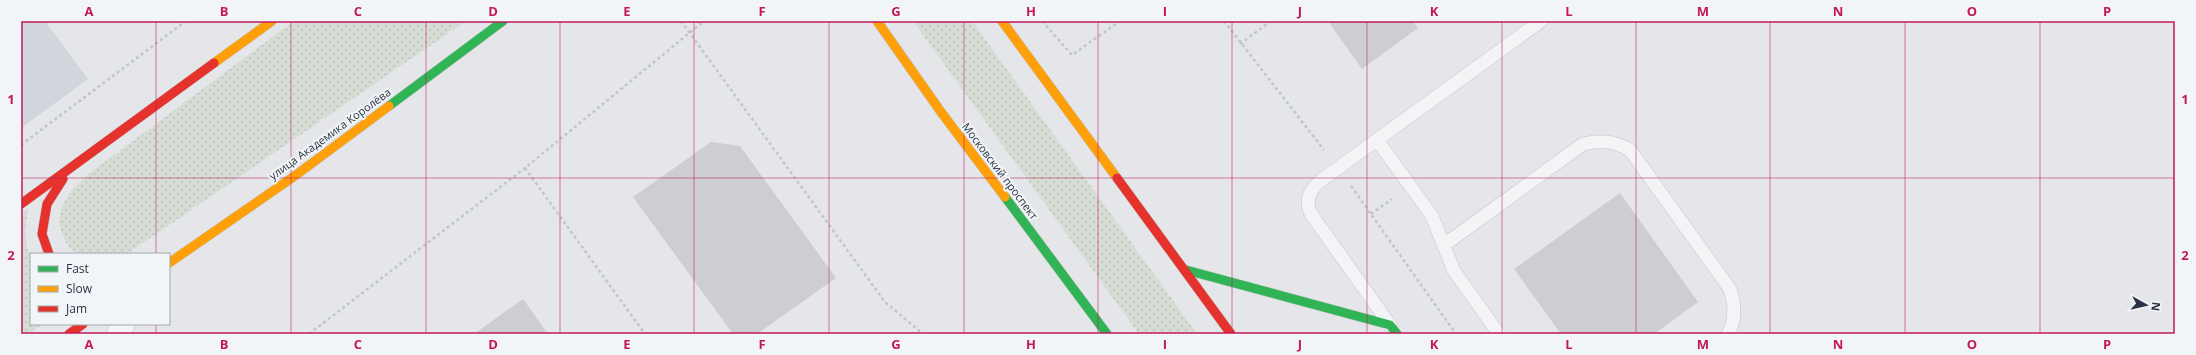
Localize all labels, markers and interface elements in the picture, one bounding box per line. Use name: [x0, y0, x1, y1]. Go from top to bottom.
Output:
text: A: [85, 2, 94, 20]
text: B: [220, 2, 229, 20]
text: C: [354, 2, 362, 20]
text: D: [488, 2, 498, 20]
text: E: [623, 2, 631, 20]
text: F: [758, 2, 766, 20]
text: G: [891, 2, 901, 20]
text: H: [1026, 2, 1036, 20]
text: I: [1163, 2, 1167, 20]
text: J: [1297, 2, 1302, 20]
text: K: [1430, 2, 1439, 20]
text: L: [1565, 2, 1573, 20]
text: M: [1697, 2, 1709, 20]
text: N: [1833, 2, 1843, 20]
text: O: [1967, 2, 1977, 20]
text: P: [2103, 2, 2111, 20]
street label: улица Академика Королёва: [266, 84, 394, 183]
text: 1: [7, 90, 15, 108]
text: 1: [2181, 90, 2189, 108]
street label: Московский проспект: [959, 119, 1042, 222]
text: 2: [7, 246, 15, 264]
text: 2: [2181, 246, 2189, 264]
legend: [30, 253, 170, 325]
text: Fast: [66, 260, 89, 277]
text: Slow: [66, 280, 93, 297]
north arrow: [2126, 285, 2166, 325]
text: Jam: [65, 300, 87, 317]
text: N: [2148, 301, 2164, 312]
text: A: [85, 335, 94, 353]
text: B: [220, 335, 229, 353]
text: C: [354, 335, 362, 353]
text: D: [488, 335, 498, 353]
text: E: [623, 335, 631, 353]
text: F: [758, 335, 766, 353]
text: G: [891, 335, 901, 353]
text: H: [1026, 335, 1036, 353]
text: I: [1163, 335, 1167, 353]
text: J: [1297, 335, 1302, 353]
text: K: [1430, 335, 1439, 353]
text: L: [1565, 335, 1573, 353]
text: M: [1697, 335, 1709, 353]
text: N: [1833, 335, 1843, 353]
text: O: [1967, 335, 1977, 353]
text: P: [2103, 335, 2111, 353]

